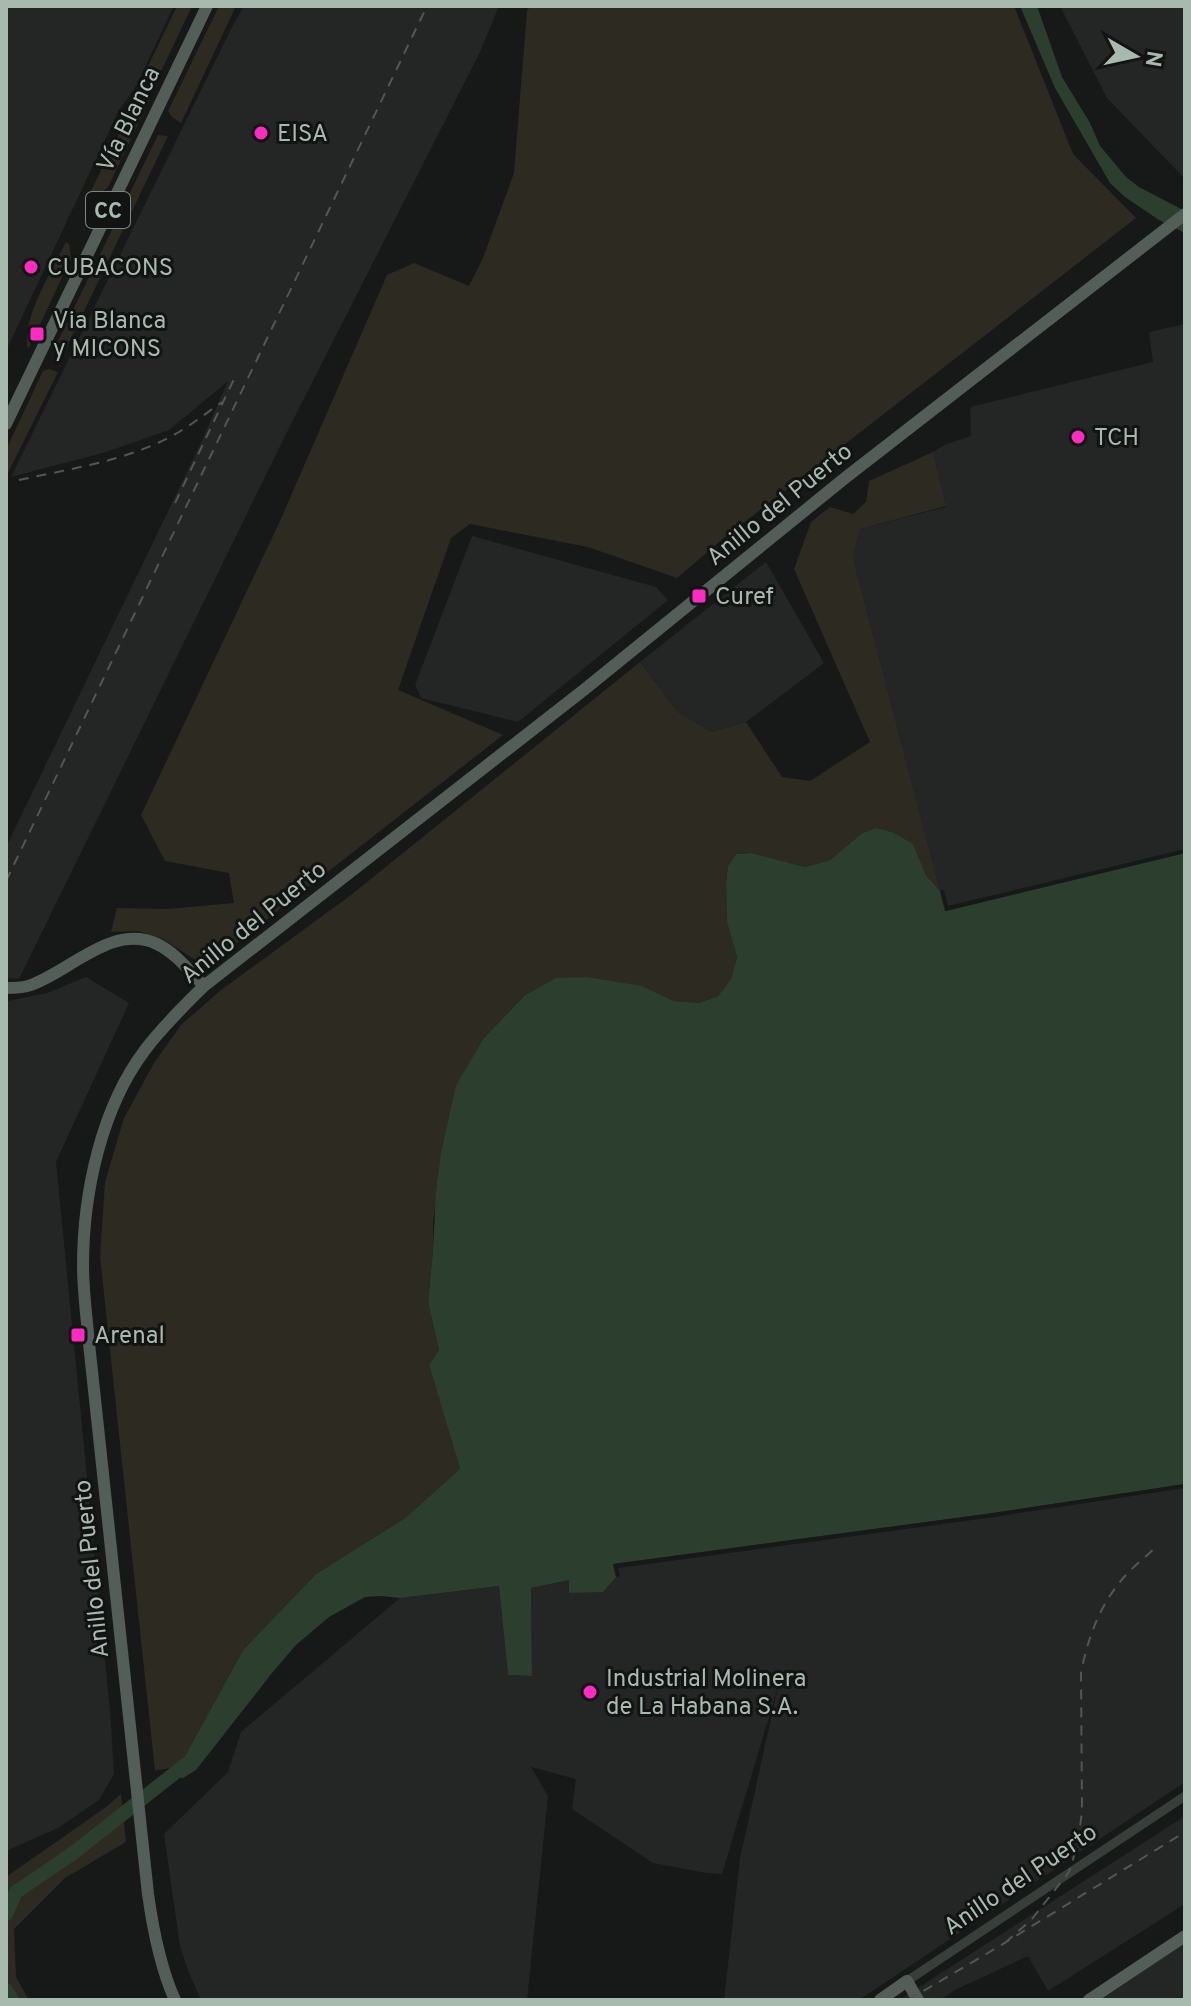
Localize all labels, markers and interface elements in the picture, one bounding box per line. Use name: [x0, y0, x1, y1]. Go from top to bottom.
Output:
north arrow: [1095, 16, 1175, 96]
text: N: [1138, 49, 1167, 69]
street label: Vía Blanca: [91, 62, 168, 177]
place label: EISA: [277, 120, 328, 150]
marker: EISA: [252, 124, 270, 142]
road number: CC: [86, 192, 130, 228]
place label: CUBACONS: [47, 254, 173, 284]
marker: CUBACONS: [22, 258, 40, 276]
place label: Via Blanca y MICONS: [53, 307, 166, 365]
marker: Via Blanca y MICONS: [28, 325, 46, 343]
place label: TCH: [1094, 424, 1139, 454]
marker: TCH: [1069, 428, 1087, 446]
street label: Anillo del Puerto: [701, 438, 859, 574]
place label: Curef: [715, 583, 773, 613]
marker: Curef: [690, 587, 708, 605]
street label: Anillo del Puerto: [175, 856, 333, 992]
place label: Arenal: [94, 1322, 165, 1352]
marker: Arenal: [69, 1326, 87, 1344]
street label: Anillo del Puerto: [69, 1478, 117, 1659]
place label: Industrial Molinera de La Habana S.A.: [606, 1665, 806, 1723]
marker: Industrial Molinera de La Habana S.A.: [581, 1683, 599, 1701]
street label: Anillo del Puerto: [938, 1818, 1104, 1943]

